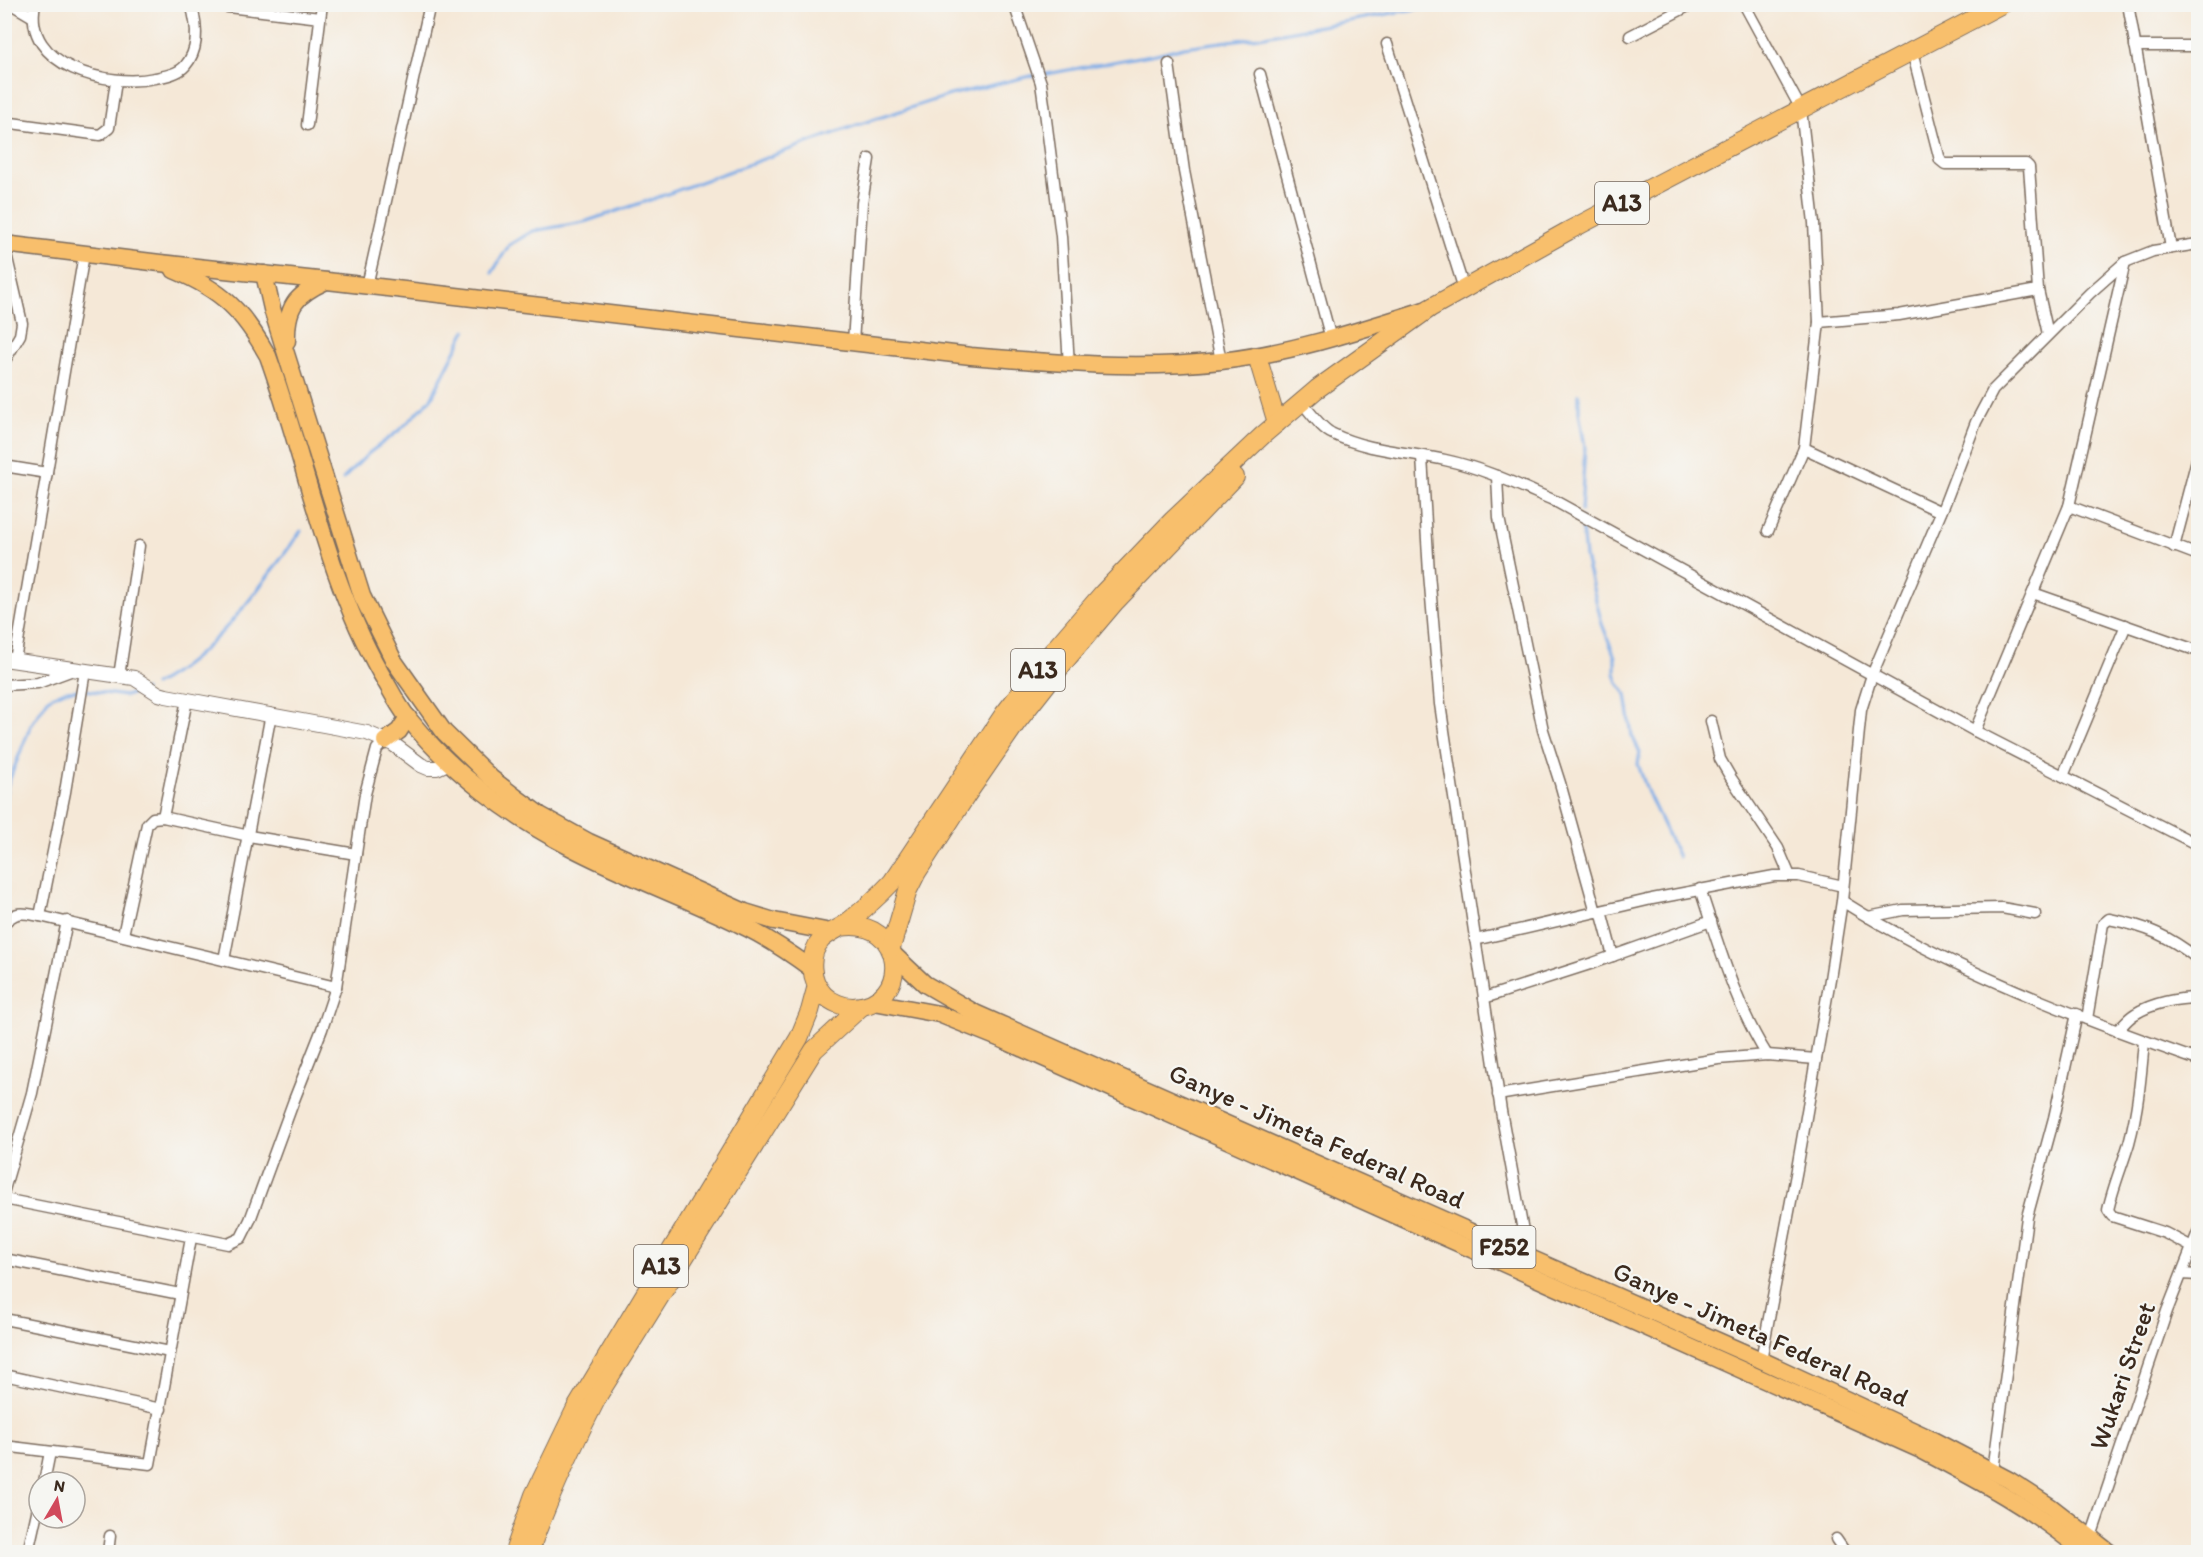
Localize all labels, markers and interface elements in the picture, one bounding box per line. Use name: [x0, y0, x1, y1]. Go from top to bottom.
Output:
road number: A13: [1595, 182, 1649, 224]
road number: A13: [1011, 649, 1065, 691]
street label: Ganye - Jimeta Federal Road: [1164, 1056, 1470, 1216]
road number: F252: [1472, 1226, 1536, 1268]
road number: A13: [634, 1245, 688, 1287]
street label: Ganye - Jimeta Federal Road: [1608, 1254, 1914, 1414]
street label: Wukari Street: [2082, 1298, 2162, 1454]
north arrow: [27, 1470, 87, 1530]
text: N: [53, 1475, 66, 1496]

